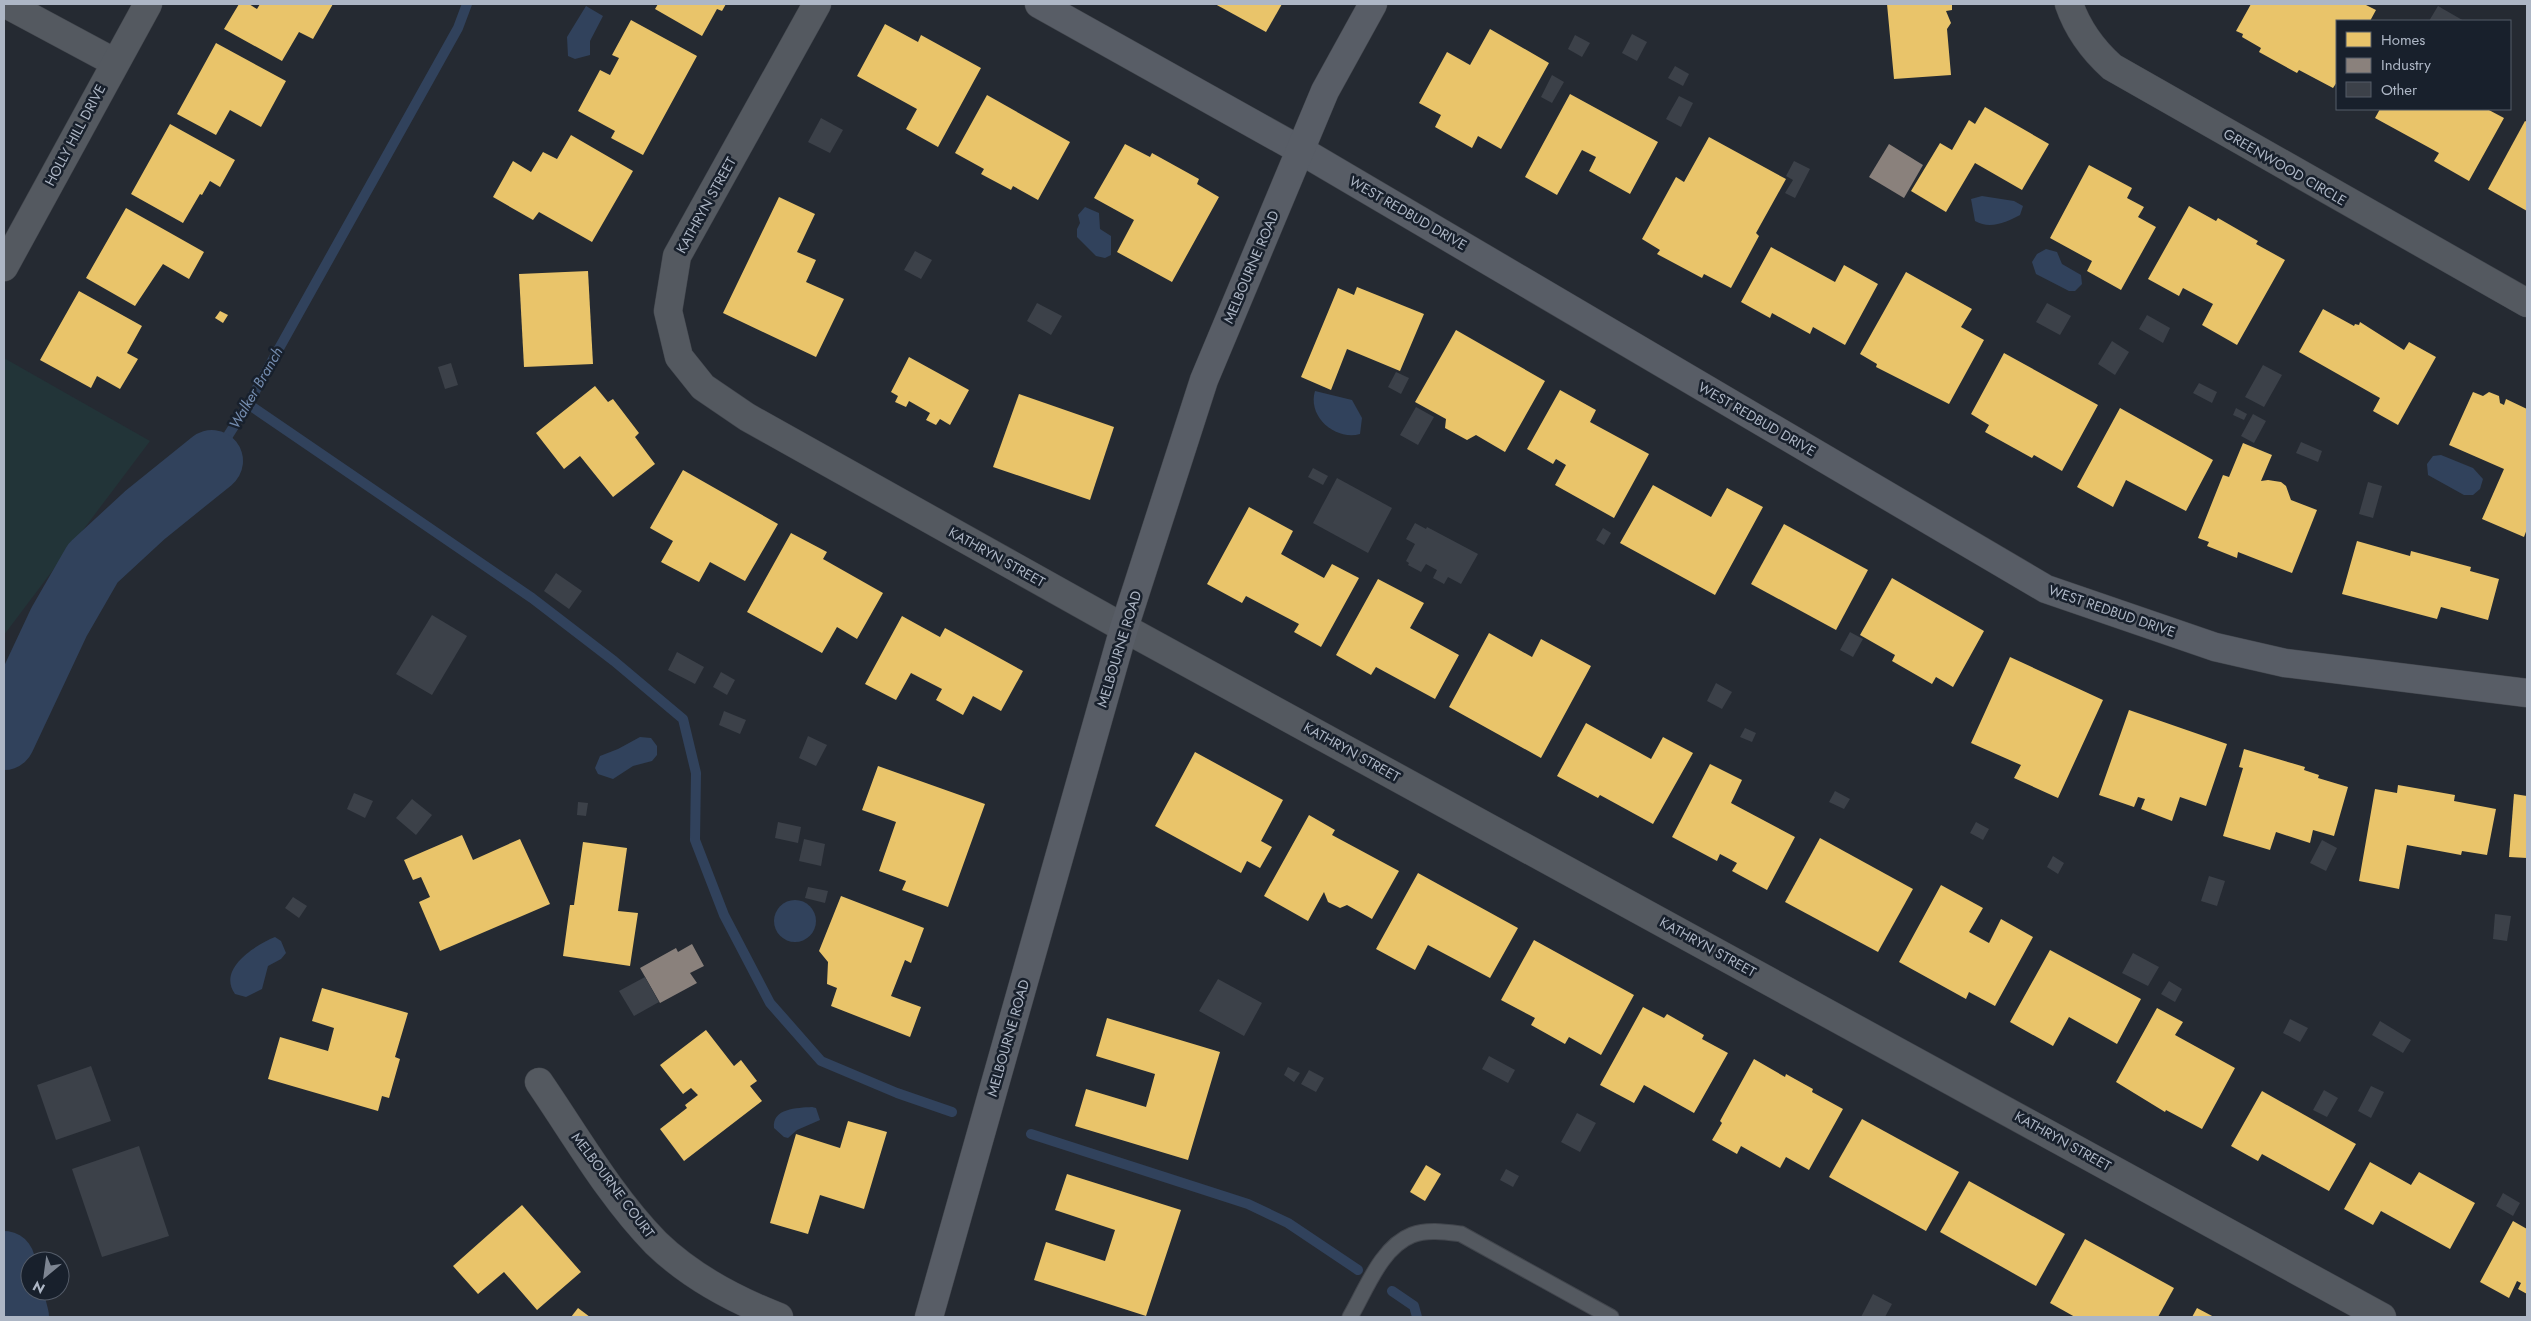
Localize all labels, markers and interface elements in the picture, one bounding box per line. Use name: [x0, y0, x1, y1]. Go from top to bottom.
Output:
legend: [2336, 20, 2511, 110]
text: Homes: [2381, 29, 2425, 51]
text: Industry: [2381, 54, 2431, 76]
text: Other: [2381, 79, 2418, 101]
street label: HOLLY HILL DRIVE: [40, 81, 110, 189]
street label: GREENWOOD CIRCLE: [2220, 124, 2350, 210]
street label: KATHRYN STREET: [671, 153, 741, 257]
street label: WEST REDBUD DRIVE: [1345, 171, 1471, 255]
street label: MELBOURNE ROAD: [1218, 207, 1284, 327]
water label: Walker Branch: [224, 343, 288, 433]
street label: WEST REDBUD DRIVE: [1694, 377, 1820, 461]
street label: KATHRYN STREET: [945, 522, 1049, 592]
street label: WEST REDBUD DRIVE: [2046, 580, 2178, 642]
street label: MELBOURNE ROAD: [1092, 588, 1146, 710]
street label: KATHRYN STREET: [1300, 717, 1404, 787]
street label: KATHRYN STREET: [1656, 912, 1760, 982]
street label: MELBOURNE ROAD: [982, 977, 1034, 1099]
street label: KATHRYN STREET: [2011, 1106, 2115, 1176]
street label: MELBOURNE COURT: [567, 1128, 660, 1242]
north arrow: [20, 1251, 70, 1301]
text: N: [29, 1276, 48, 1299]

